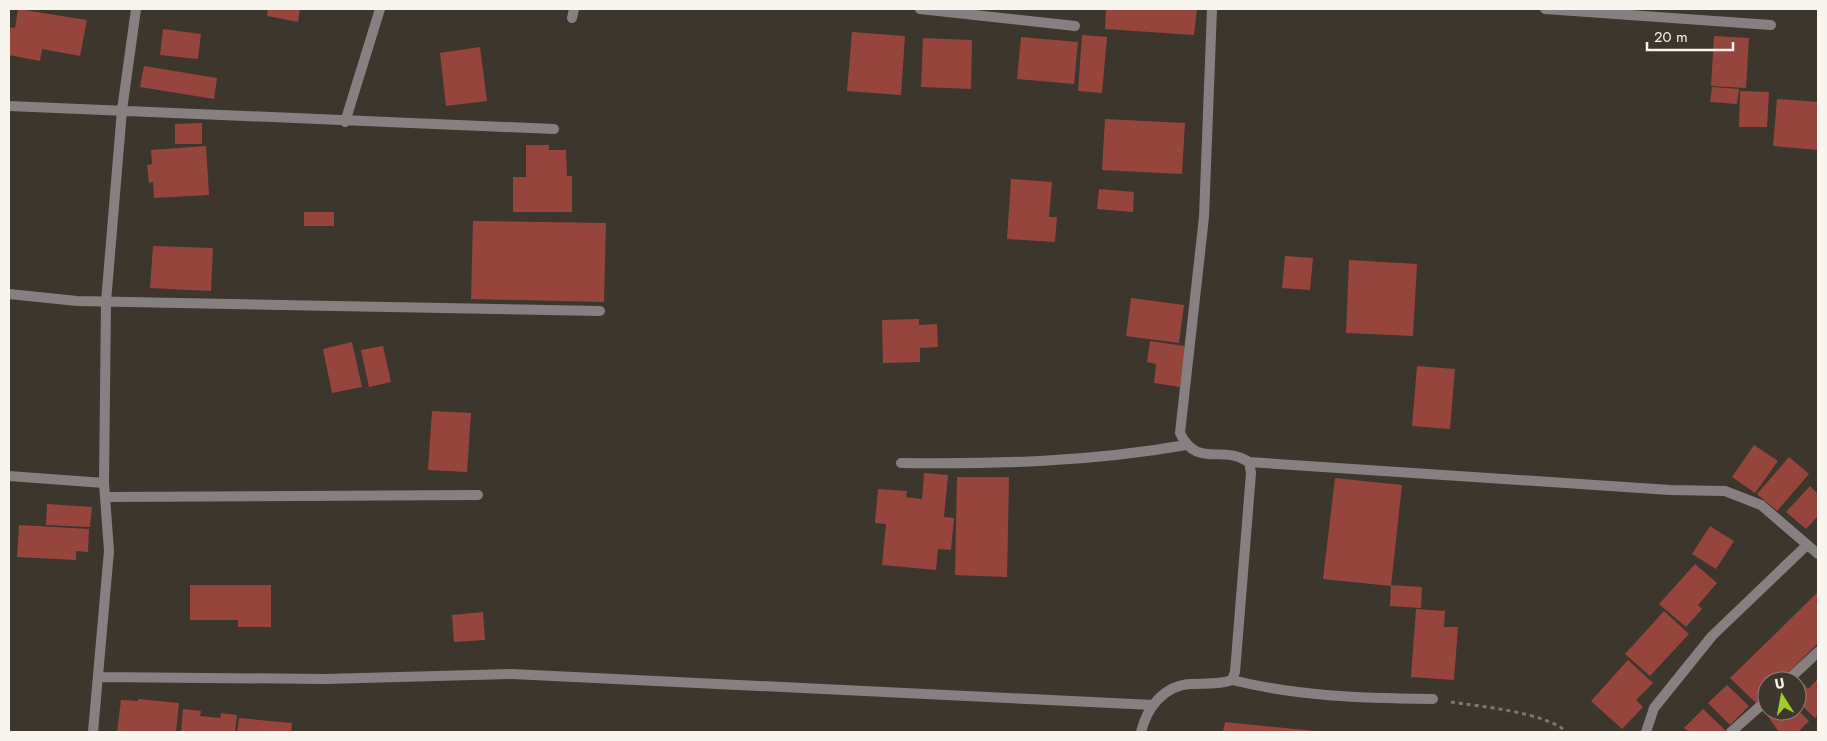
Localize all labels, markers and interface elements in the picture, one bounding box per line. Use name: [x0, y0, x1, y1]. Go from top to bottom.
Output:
scale bar: [1647, 20, 1733, 52]
text: 20 m: [1654, 26, 1688, 48]
north arrow: [1757, 671, 1807, 721]
text: U: [1773, 672, 1786, 694]

